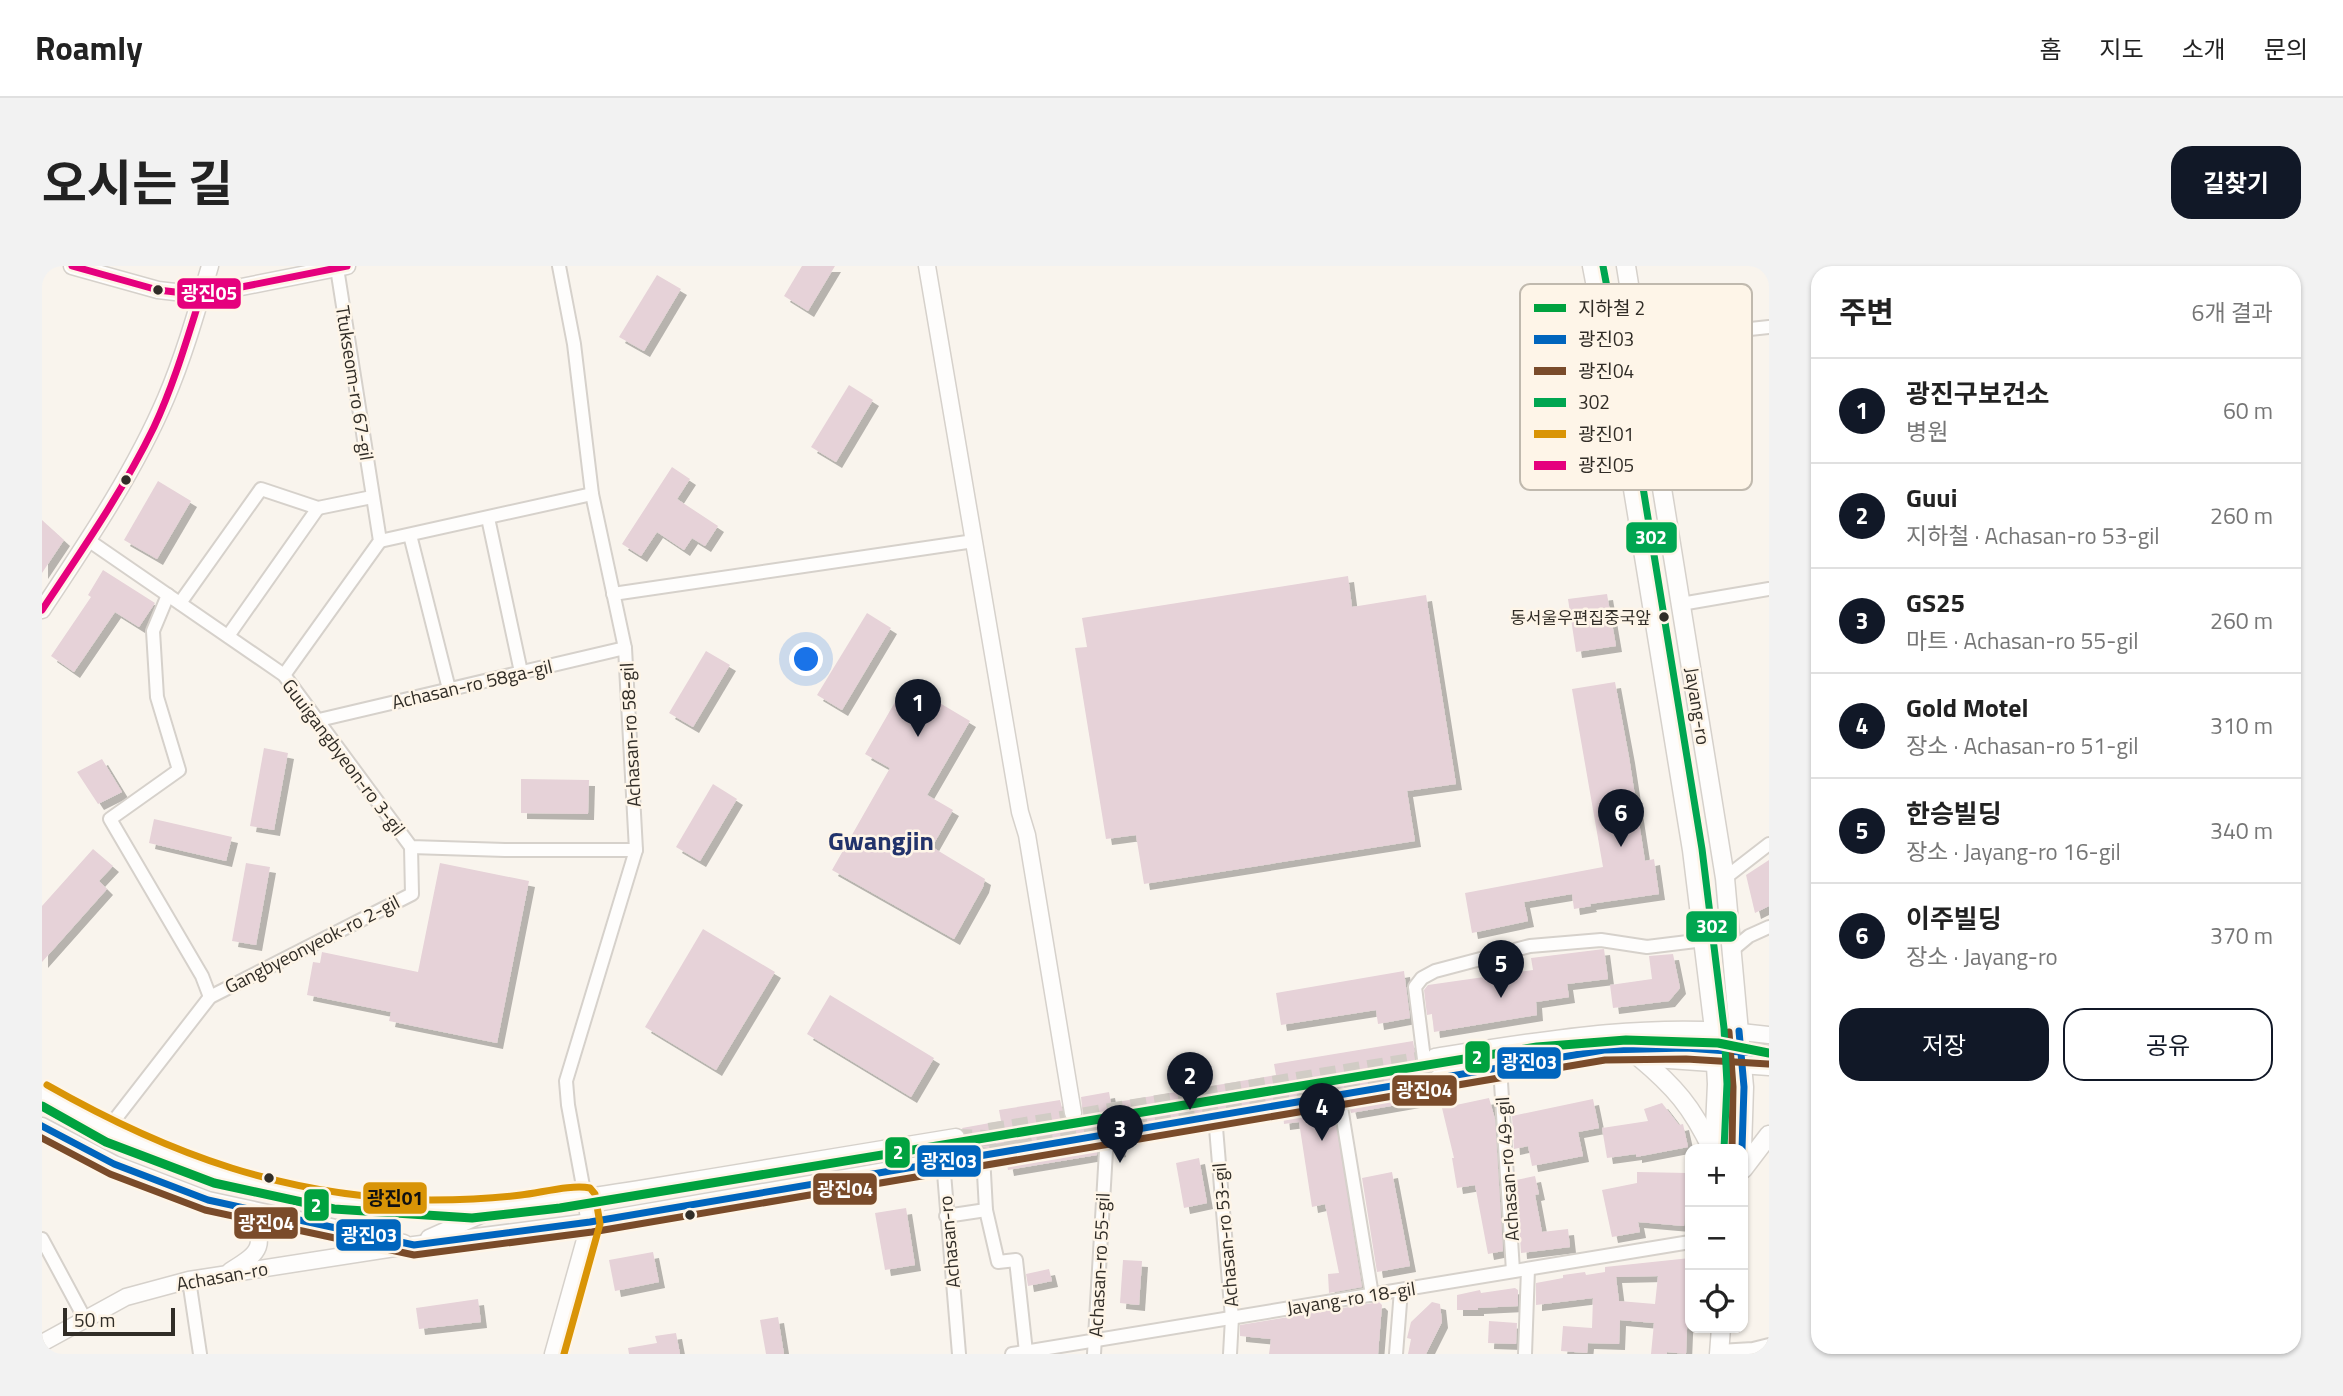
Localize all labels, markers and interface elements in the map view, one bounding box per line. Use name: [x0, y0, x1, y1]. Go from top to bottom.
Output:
text: Roamly: [35, 23, 143, 73]
text: 홈: [2039, 31, 2061, 67]
text: 지도: [2099, 31, 2144, 67]
text: 소개: [2182, 31, 2226, 67]
text: 문의: [2264, 31, 2308, 67]
text: 오시는 길: [42, 145, 233, 220]
button: 길찾기: [2171, 146, 2301, 219]
line badge: 광진05: [176, 277, 242, 310]
text: 광진05: [181, 278, 237, 307]
unlabelled marker: [151, 283, 165, 297]
legend: [1520, 284, 1752, 490]
text: 주변: [1839, 289, 1894, 335]
text: 지하철 2: [1578, 293, 1645, 322]
text: 6개 결과: [2192, 295, 2273, 330]
street label: Ttukseom-ro 67-gil: [329, 303, 382, 462]
text: 광진03: [1578, 324, 1634, 353]
text: 광진04: [1578, 356, 1634, 385]
text: 광진구보건소: [1906, 374, 2050, 413]
text: 302: [1578, 387, 1610, 416]
text: 1: [1856, 393, 1868, 428]
text: 60 m: [2223, 393, 2273, 428]
text: 병원: [1906, 414, 1948, 449]
text: 광진01: [1578, 419, 1634, 448]
text: 광진05: [1578, 450, 1634, 479]
unlabelled marker: [119, 473, 133, 487]
text: Guui: [1906, 478, 1957, 517]
text: 2: [1856, 498, 1868, 533]
text: 260 m: [2210, 498, 2273, 533]
text: 지하철 · Achasan-ro 53-gil: [1906, 518, 2160, 553]
line badge: 302: [1625, 521, 1678, 554]
text: 302: [1635, 522, 1667, 551]
text: GS25: [1906, 583, 1965, 622]
text: 3: [1856, 603, 1868, 638]
text: 260 m: [2210, 603, 2273, 638]
place label: 동서울우편집중국앞: [1510, 605, 1651, 631]
marker: 동서울우편집중국앞: [1657, 610, 1671, 624]
text: 마트 · Achasan-ro 55-gil: [1906, 623, 2138, 658]
your location: [789, 642, 823, 676]
street label: Achasan-ro 58ga-gil: [389, 651, 555, 716]
street label: Achasan-ro 58-gil: [611, 662, 648, 808]
street label: Jayang-ro: [1678, 665, 1719, 747]
street label: Guuigangbyeon-ro 3-gil: [276, 672, 413, 841]
pin: 1: [895, 679, 941, 737]
text: Gold Motel: [1906, 688, 2028, 727]
text: 4: [1856, 708, 1868, 743]
text: 310 m: [2210, 708, 2273, 743]
text: 장소 · Achasan-ro 51-gil: [1906, 728, 2138, 763]
pin: 6: [1598, 789, 1644, 847]
text: 한승빌딩: [1906, 794, 2002, 833]
text: 5: [1856, 813, 1868, 848]
text: 340 m: [2210, 813, 2273, 848]
district label: Gwangjin: [828, 821, 934, 860]
text: 장소 · Jayang-ro 16-gil: [1906, 834, 2121, 869]
street label: Gangbyeonyeok-ro 2-gil: [219, 887, 404, 1000]
text: 이주빌딩: [1906, 899, 2002, 938]
line badge: 302: [1685, 910, 1738, 943]
text: 302: [1696, 911, 1728, 940]
text: 6: [1856, 918, 1868, 953]
text: 370 m: [2210, 918, 2273, 953]
text: 장소 · Jayang-ro: [1906, 939, 2058, 974]
pin: 5: [1478, 940, 1524, 998]
button: 저장: [1839, 1008, 2049, 1081]
button: 공유: [2063, 1008, 2273, 1081]
line badge: 2: [1464, 1040, 1491, 1074]
text: 2: [1472, 1042, 1482, 1071]
line badge: 광진03: [1496, 1046, 1562, 1080]
text: 광진03: [1501, 1047, 1557, 1076]
pin: 2: [1167, 1052, 1213, 1110]
line badge: 광진04: [1391, 1074, 1458, 1107]
text: 광진04: [1396, 1075, 1452, 1104]
pin: 4: [1299, 1083, 1345, 1141]
street label: Achasan-ro 49-gil: [1487, 1096, 1526, 1242]
pin: 3: [1097, 1105, 1143, 1163]
line badge: 2: [884, 1136, 911, 1169]
text: 2: [893, 1137, 903, 1166]
line badge: 광진03: [916, 1144, 982, 1178]
map controls: [1685, 1144, 1748, 1333]
button: +: [1685, 1144, 1748, 1207]
text: 광진03: [921, 1146, 977, 1175]
street label: Achasan-ro 53-gil: [1204, 1162, 1245, 1308]
unlabelled marker: [262, 1171, 276, 1185]
line badge: 광진04: [812, 1172, 878, 1206]
text: 광진04: [817, 1174, 873, 1203]
line badge: 광진01: [362, 1181, 428, 1215]
text: 광진01: [367, 1183, 423, 1212]
line badge: 2: [303, 1188, 330, 1222]
text: 2: [311, 1190, 321, 1219]
street label: Achasan-ro 55-gil: [1080, 1192, 1117, 1338]
street label: Achasan-ro: [930, 1195, 967, 1289]
line badge: 광진04: [233, 1206, 299, 1240]
button: −: [1685, 1207, 1748, 1270]
text: 광진04: [238, 1208, 294, 1237]
unlabelled marker: [683, 1208, 697, 1222]
line badge: 광진03: [335, 1218, 402, 1252]
text: 광진03: [341, 1220, 397, 1249]
street label: Achasan-ro: [174, 1253, 270, 1298]
button: locate: [1685, 1270, 1748, 1333]
street label: Jayang-ro 18-gil: [1284, 1273, 1417, 1322]
scale bar: [63, 1305, 175, 1337]
text: 50 m: [74, 1305, 115, 1334]

